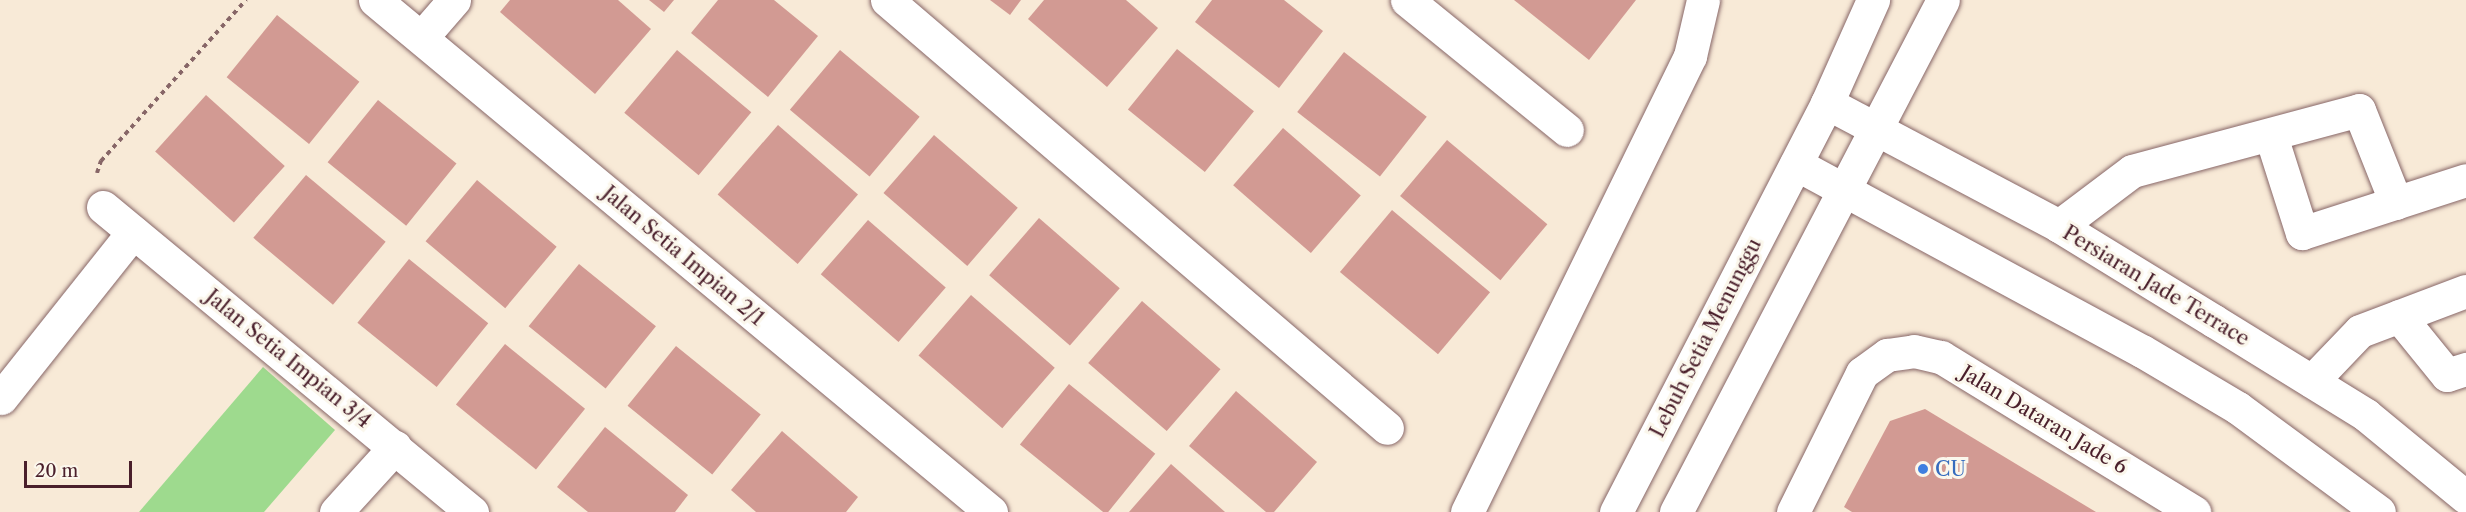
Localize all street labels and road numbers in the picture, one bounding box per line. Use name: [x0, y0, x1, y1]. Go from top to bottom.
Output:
street label: Jalan Setia Impian 2/1: [597, 181, 769, 331]
street label: Persiaran Jade Terrace: [2058, 221, 2254, 351]
street label: Lebuh Setia Menunggu: [1645, 234, 1767, 442]
street label: Jalan Setia Impian 3/4: [200, 285, 376, 433]
street label: Jalan Dataran Jade 6: [1956, 361, 2132, 479]

